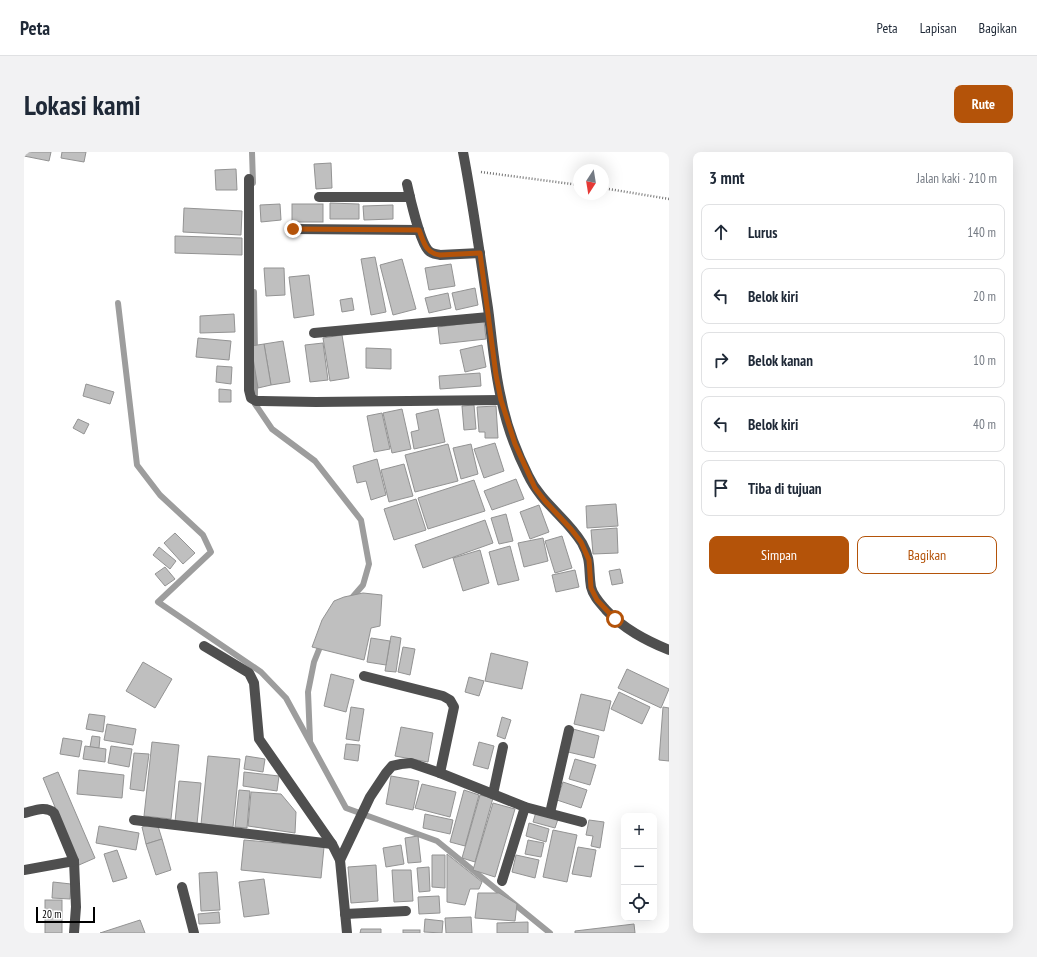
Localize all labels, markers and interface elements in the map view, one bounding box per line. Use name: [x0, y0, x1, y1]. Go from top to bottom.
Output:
text: Peta: [20, 16, 50, 40]
text: Peta: [877, 19, 898, 37]
text: Lapisan: [920, 19, 957, 37]
text: Bagikan: [979, 19, 1017, 37]
button: Rute: [954, 85, 1013, 123]
text: Lokasi kami: [24, 86, 141, 123]
north arrow: [573, 164, 609, 200]
text: 3 mnt: [709, 167, 744, 189]
text: Jalan kaki · 210 m: [917, 170, 997, 187]
route end: [284, 220, 302, 238]
icon: ahead: [710, 221, 732, 243]
text: Lurus: [748, 223, 777, 242]
text: 140 m: [967, 224, 996, 241]
icon: left: [710, 285, 732, 307]
text: Belok kiri: [748, 287, 798, 306]
text: 20 m: [973, 288, 996, 305]
icon: right: [710, 349, 732, 371]
text: Belok kanan: [748, 351, 813, 370]
text: 10 m: [973, 352, 996, 369]
icon: left: [710, 413, 732, 435]
text: Belok kiri: [748, 415, 798, 434]
text: 40 m: [973, 416, 996, 433]
icon: arrive: [710, 477, 732, 499]
text: Tiba di tujuan: [748, 479, 822, 498]
button: Simpan: [709, 536, 849, 574]
button: Bagikan: [857, 536, 997, 574]
route start: [606, 610, 624, 628]
map controls: [621, 813, 657, 921]
button: +: [621, 813, 657, 849]
button: −: [621, 849, 657, 885]
button: locate: [621, 885, 657, 921]
scale bar: [36, 905, 95, 924]
text: 20 m: [42, 907, 61, 921]

